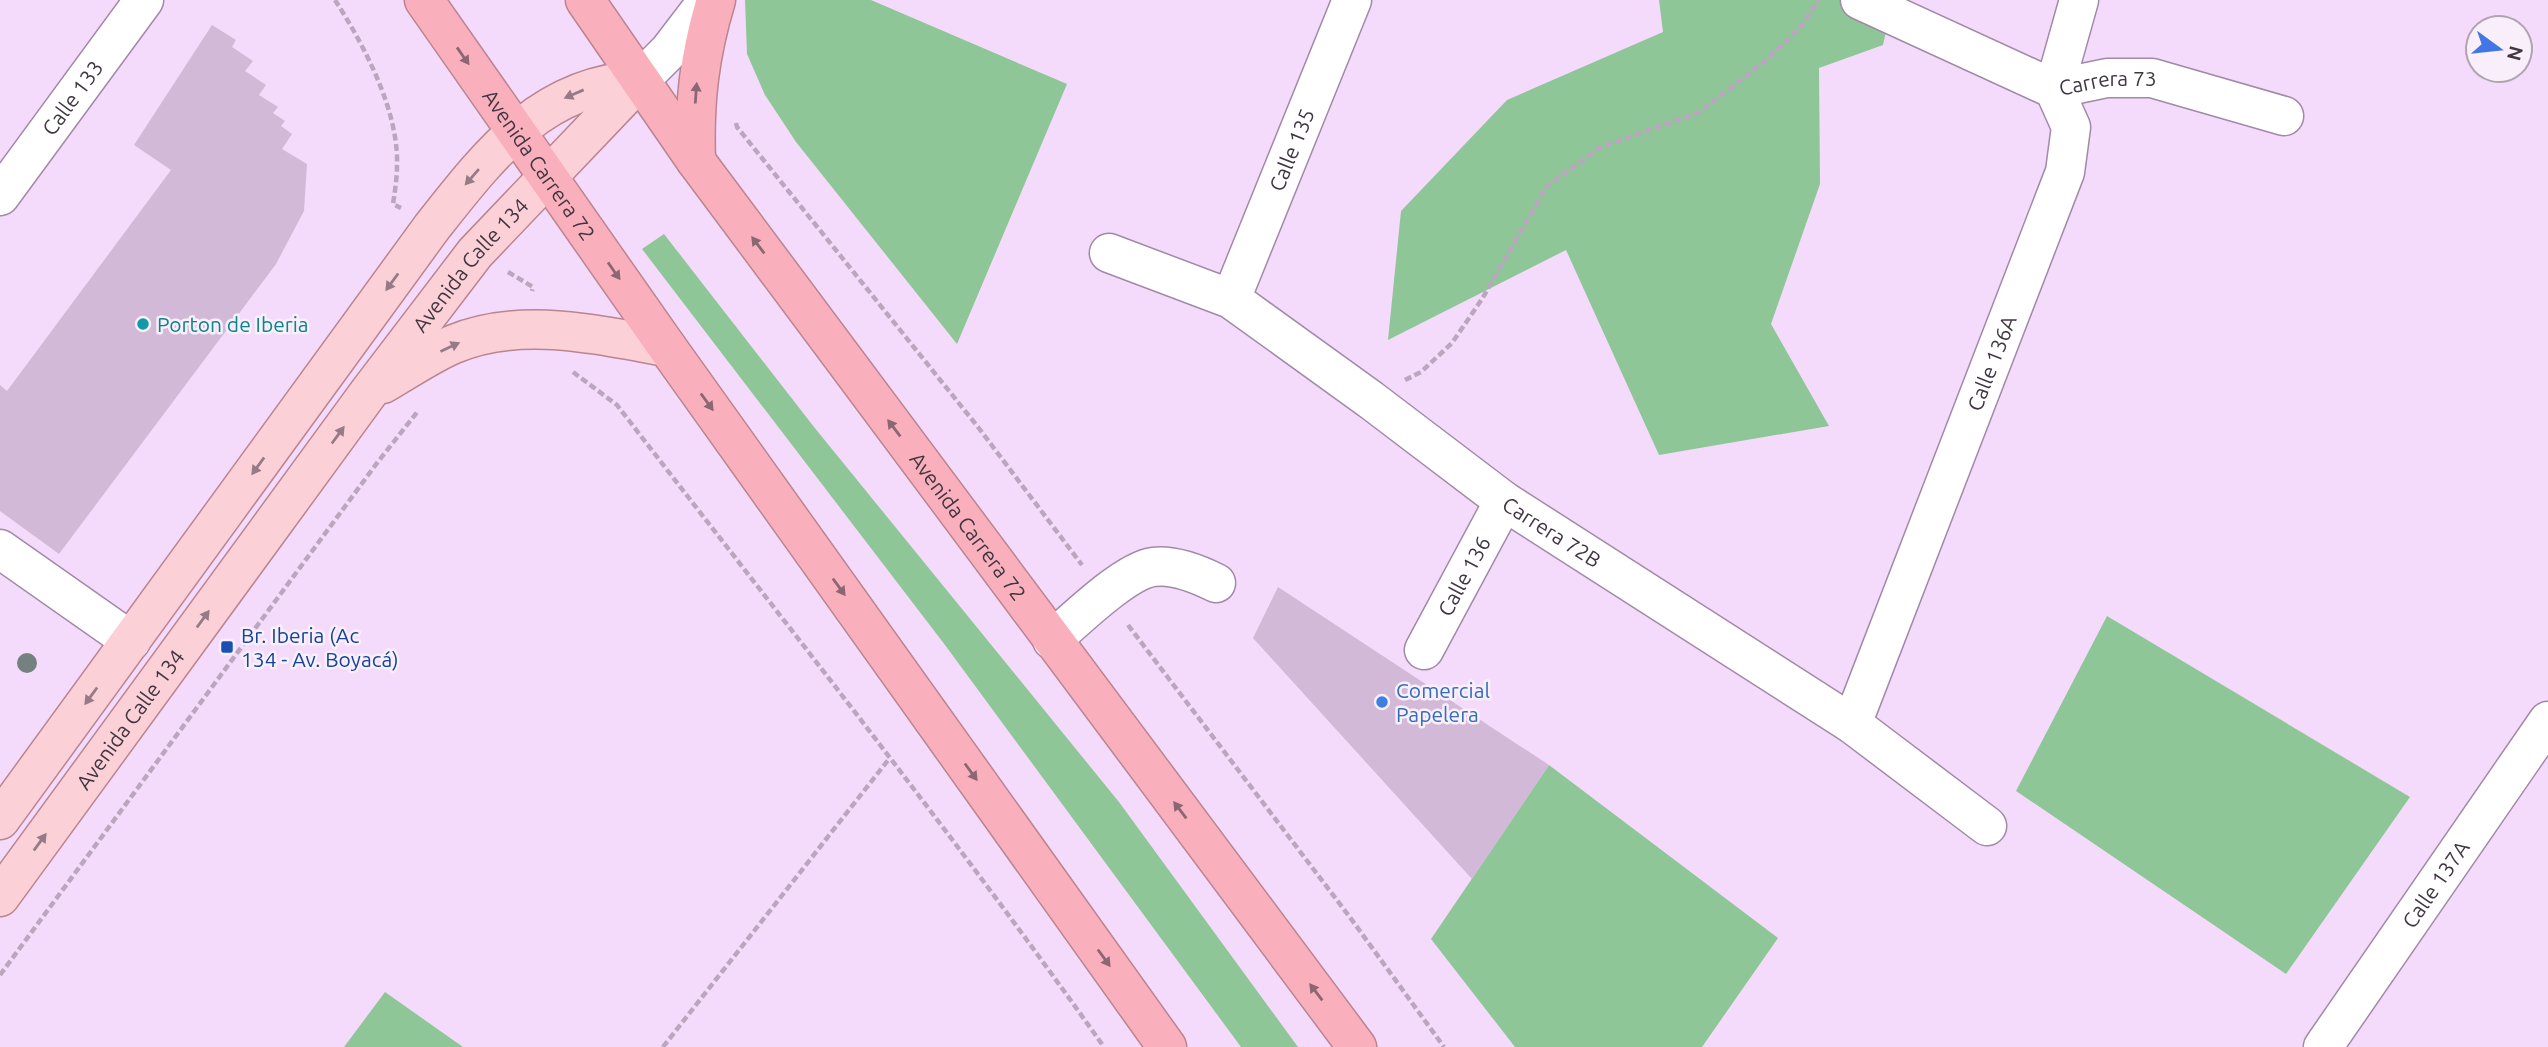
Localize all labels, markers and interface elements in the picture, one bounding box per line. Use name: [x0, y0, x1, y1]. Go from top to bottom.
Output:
north arrow: [2464, 14, 2534, 84]
text: N: [2503, 44, 2528, 63]
one-way arrow: [456, 47, 470, 65]
street label: Calle 133: [37, 56, 108, 140]
street label: Carrera 73: [2057, 66, 2157, 100]
one-way arrow: [691, 82, 702, 104]
street label: Avenida Carrera 72: [478, 85, 600, 245]
one-way arrow: [563, 89, 584, 100]
street label: Calle 135: [1264, 105, 1319, 194]
one-way arrow: [465, 169, 480, 186]
street label: Avenida Calle 134: [407, 193, 533, 336]
one-way arrow: [751, 237, 766, 255]
one-way arrow: [607, 262, 621, 280]
one-way arrow: [385, 273, 399, 291]
street label: Calle 136A: [1962, 311, 2021, 414]
place label: Porton de Iberia: [157, 312, 309, 336]
marker: Porton de Iberia: [135, 316, 151, 332]
one-way arrow: [440, 341, 460, 352]
one-way arrow: [700, 393, 714, 411]
one-way arrow: [887, 419, 901, 437]
one-way arrow: [330, 426, 344, 444]
street label: Avenida Carrera 72: [905, 447, 1031, 605]
one-way arrow: [251, 457, 265, 475]
street label: Carrera 72B: [1498, 491, 1606, 572]
street label: Calle 136: [1433, 532, 1495, 620]
one-way arrow: [832, 578, 846, 596]
one-way arrow: [196, 610, 210, 628]
place label: Br. Iberia (Ac 134 - Av. Boyacá): [241, 623, 399, 671]
marker: Br. Iberia (Ac 134 - Av. Boyacá): [219, 639, 235, 655]
street label: Avenida Calle 134: [71, 645, 189, 794]
place label: Comercial Papelera: [1396, 678, 1490, 726]
one-way arrow: [84, 687, 98, 705]
marker: Comercial Papelera: [1374, 694, 1390, 710]
one-way arrow: [964, 763, 978, 781]
one-way arrow: [1173, 801, 1187, 819]
one-way arrow: [33, 833, 47, 851]
street label: Calle 137A: [2397, 836, 2474, 932]
one-way arrow: [1096, 949, 1110, 967]
one-way arrow: [1309, 983, 1323, 1002]

